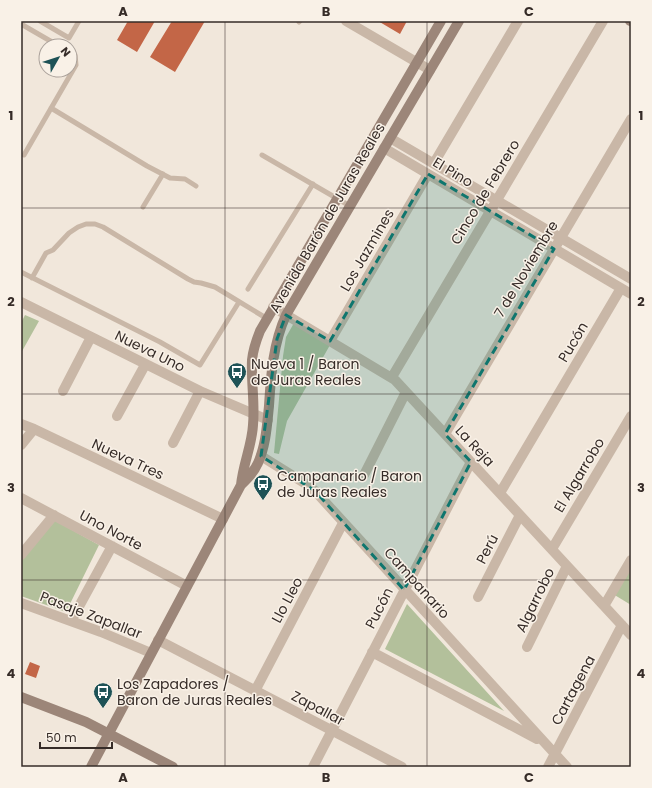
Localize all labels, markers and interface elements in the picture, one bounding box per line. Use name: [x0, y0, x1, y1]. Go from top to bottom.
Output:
text: A: [118, 2, 128, 21]
text: B: [322, 2, 331, 21]
text: C: [524, 2, 534, 21]
north arrow: [38, 38, 78, 78]
text: N: [57, 43, 75, 60]
text: 1: [9, 106, 13, 125]
text: 1: [639, 106, 643, 125]
street label: Avenida Barón de Juras Reales: [264, 119, 390, 317]
street label: Cinco de Febrero: [446, 136, 524, 248]
street label: El Pino: [429, 152, 477, 192]
street label: Los Jazmines: [335, 205, 399, 295]
street label: 7 de Noviembre: [489, 217, 563, 321]
text: 2: [7, 292, 15, 311]
text: 2: [637, 292, 645, 311]
street label: Pucón: [553, 318, 593, 366]
street label: Nueva Uno: [111, 325, 189, 377]
place label: Nueva 1 / Baron de Juras Reales: [251, 354, 361, 390]
bus stop icon: Nueva 1 / Baron de Juras Reales: [226, 361, 248, 389]
street label: La Reja: [451, 421, 499, 471]
street label: Nueva Tres: [89, 434, 167, 484]
street label: El Algarrobo: [549, 434, 609, 516]
place label: Campanario / Baron de Juras Reales: [277, 466, 422, 502]
bus stop icon: Campanario / Baron de Juras Reales: [252, 473, 274, 501]
text: 3: [7, 478, 15, 497]
text: 3: [637, 478, 645, 497]
street label: Uno Norte: [76, 505, 146, 555]
street label: Perú: [471, 531, 503, 567]
street label: Campanario: [380, 543, 454, 623]
street label: Algarrobo: [511, 564, 559, 636]
street label: Llo Lleo: [267, 573, 307, 626]
street label: Pucón: [360, 584, 398, 632]
street label: Pasaje Zapallar: [37, 586, 145, 644]
street label: Cartagena: [546, 651, 600, 729]
text: 4: [7, 664, 16, 683]
text: 4: [637, 664, 646, 683]
place label: Los Zapadores / Baron de Juras Reales: [117, 674, 272, 710]
bus stop icon: Los Zapadores / Baron de Juras Reales: [92, 681, 114, 709]
street label: Zapallar: [288, 686, 348, 730]
scale bar: [40, 724, 112, 750]
text: 50 m: [46, 729, 77, 746]
text: A: [118, 768, 128, 787]
text: B: [322, 768, 331, 787]
text: C: [524, 768, 534, 787]

